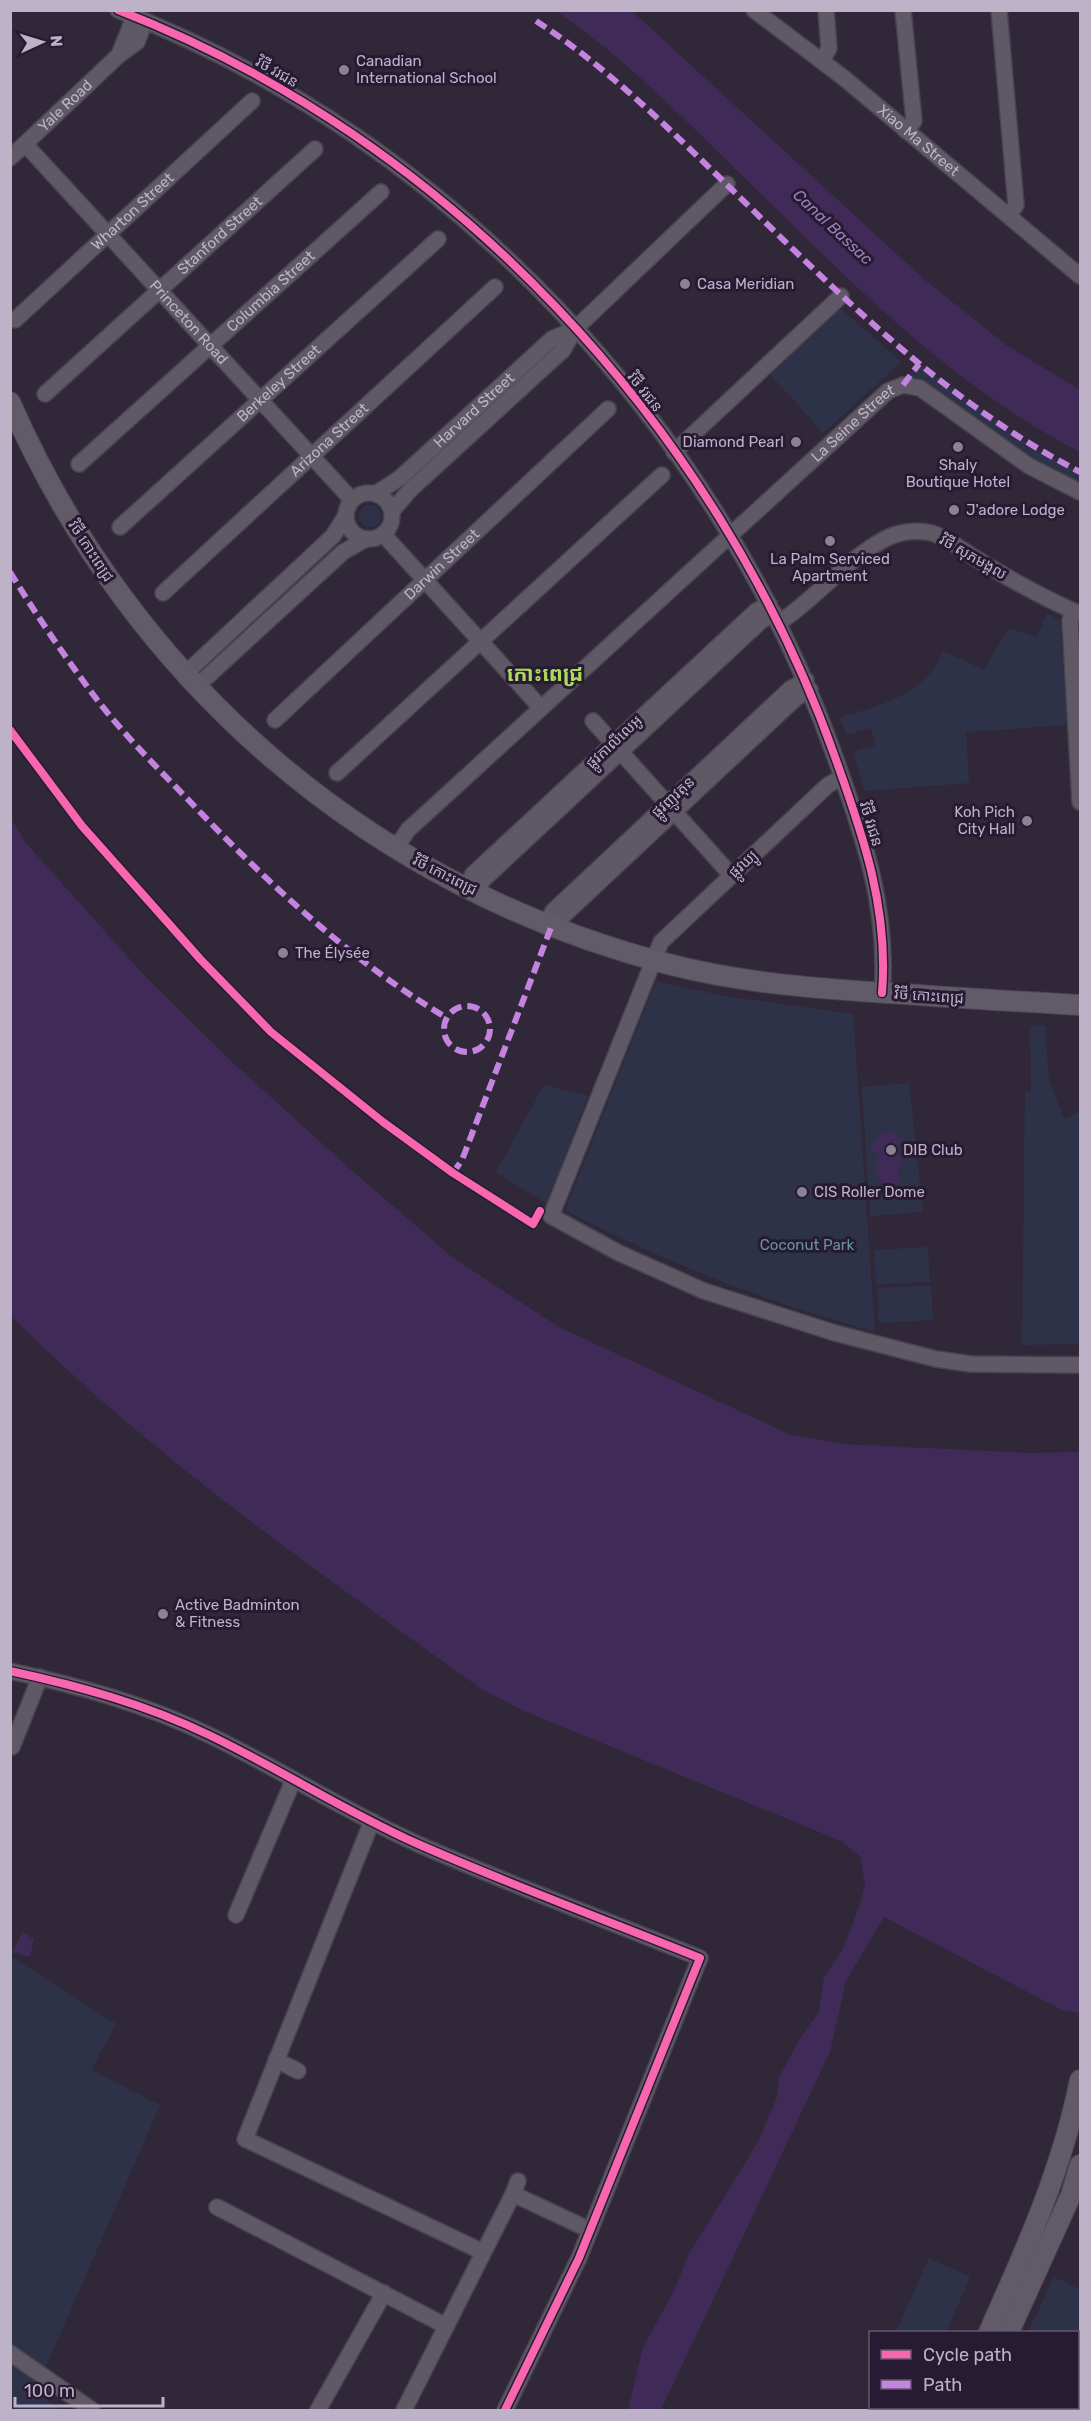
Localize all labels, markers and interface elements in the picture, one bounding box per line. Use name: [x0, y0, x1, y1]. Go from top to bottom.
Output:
north arrow: [12, 12, 72, 72]
text: N: [47, 35, 66, 47]
street label: វិថី វរជន: [252, 52, 302, 91]
place label: Canadian International School: [356, 52, 497, 87]
marker: Canadian International School: [337, 63, 351, 77]
street label: Yale Road: [34, 76, 96, 136]
street label: Xiao Ma Street: [874, 101, 963, 180]
street label: Wharton Street: [88, 169, 178, 254]
water label: Canal Bassac: [789, 185, 877, 269]
street label: Stanford Street: [174, 192, 266, 278]
street label: Columbia Street: [223, 247, 319, 336]
place label: Casa Meridian: [697, 275, 794, 293]
street label: Princeton Road: [146, 277, 232, 368]
marker: Casa Meridian: [678, 277, 692, 291]
street label: Berkeley Street: [233, 341, 324, 426]
street label: វិថី វរជន: [624, 368, 667, 416]
street label: Harvard Street: [430, 369, 518, 452]
street label: La Seine Street: [808, 380, 897, 466]
street label: Arizona Street: [286, 399, 372, 480]
place label: Diamond Pearl: [683, 433, 784, 451]
marker: Diamond Pearl: [789, 435, 803, 449]
marker: Shaly Boutique Hotel: [951, 440, 965, 454]
place label: Shaly Boutique Hotel: [906, 456, 1010, 491]
place label: J'adore Lodge: [966, 501, 1065, 519]
marker: J'adore Lodge: [947, 503, 961, 517]
street label: វិថី កោះពេជ្រ: [64, 516, 118, 585]
street label: Darwin Street: [400, 525, 483, 604]
street label: វិថី សុភមង្គល: [936, 530, 1010, 584]
marker: La Palm Serviced Apartment: [823, 534, 837, 548]
place label: La Palm Serviced Apartment: [770, 550, 890, 585]
district label: កោះពេជ្រ: [507, 661, 583, 687]
street label: ផ្លូវកាលីលេអូ: [582, 712, 649, 776]
street label: ផ្លូវញូវតុន: [648, 772, 701, 825]
street label: វិថី វរជន: [856, 799, 887, 849]
place label: Koh Pich City Hall: [954, 803, 1015, 838]
marker: Koh Pich City Hall: [1020, 814, 1034, 828]
street label: ផ្លូវឃ្យូ: [725, 846, 764, 885]
street label: វិថី កោះពេជ្រ: [410, 851, 480, 899]
place label: The Élysée: [295, 944, 370, 962]
marker: The Élysée: [276, 946, 290, 960]
street label: វិថី កោះពេជ្រ: [893, 984, 964, 1007]
place label: DIB Club: [903, 1141, 963, 1159]
marker: DIB Club: [884, 1143, 898, 1157]
place label: CIS Roller Dome: [814, 1183, 925, 1201]
marker: CIS Roller Dome: [795, 1185, 809, 1199]
park label: Coconut Park: [760, 1236, 854, 1254]
place label: Active Badminton & Fitness: [175, 1596, 300, 1631]
marker: Active Badminton & Fitness: [156, 1607, 170, 1621]
legend: [869, 2331, 1079, 2409]
text: Cycle path: [923, 2344, 1012, 2366]
scale bar: [15, 2370, 164, 2408]
text: Path: [923, 2374, 962, 2396]
text: 100 m: [24, 2380, 75, 2402]

